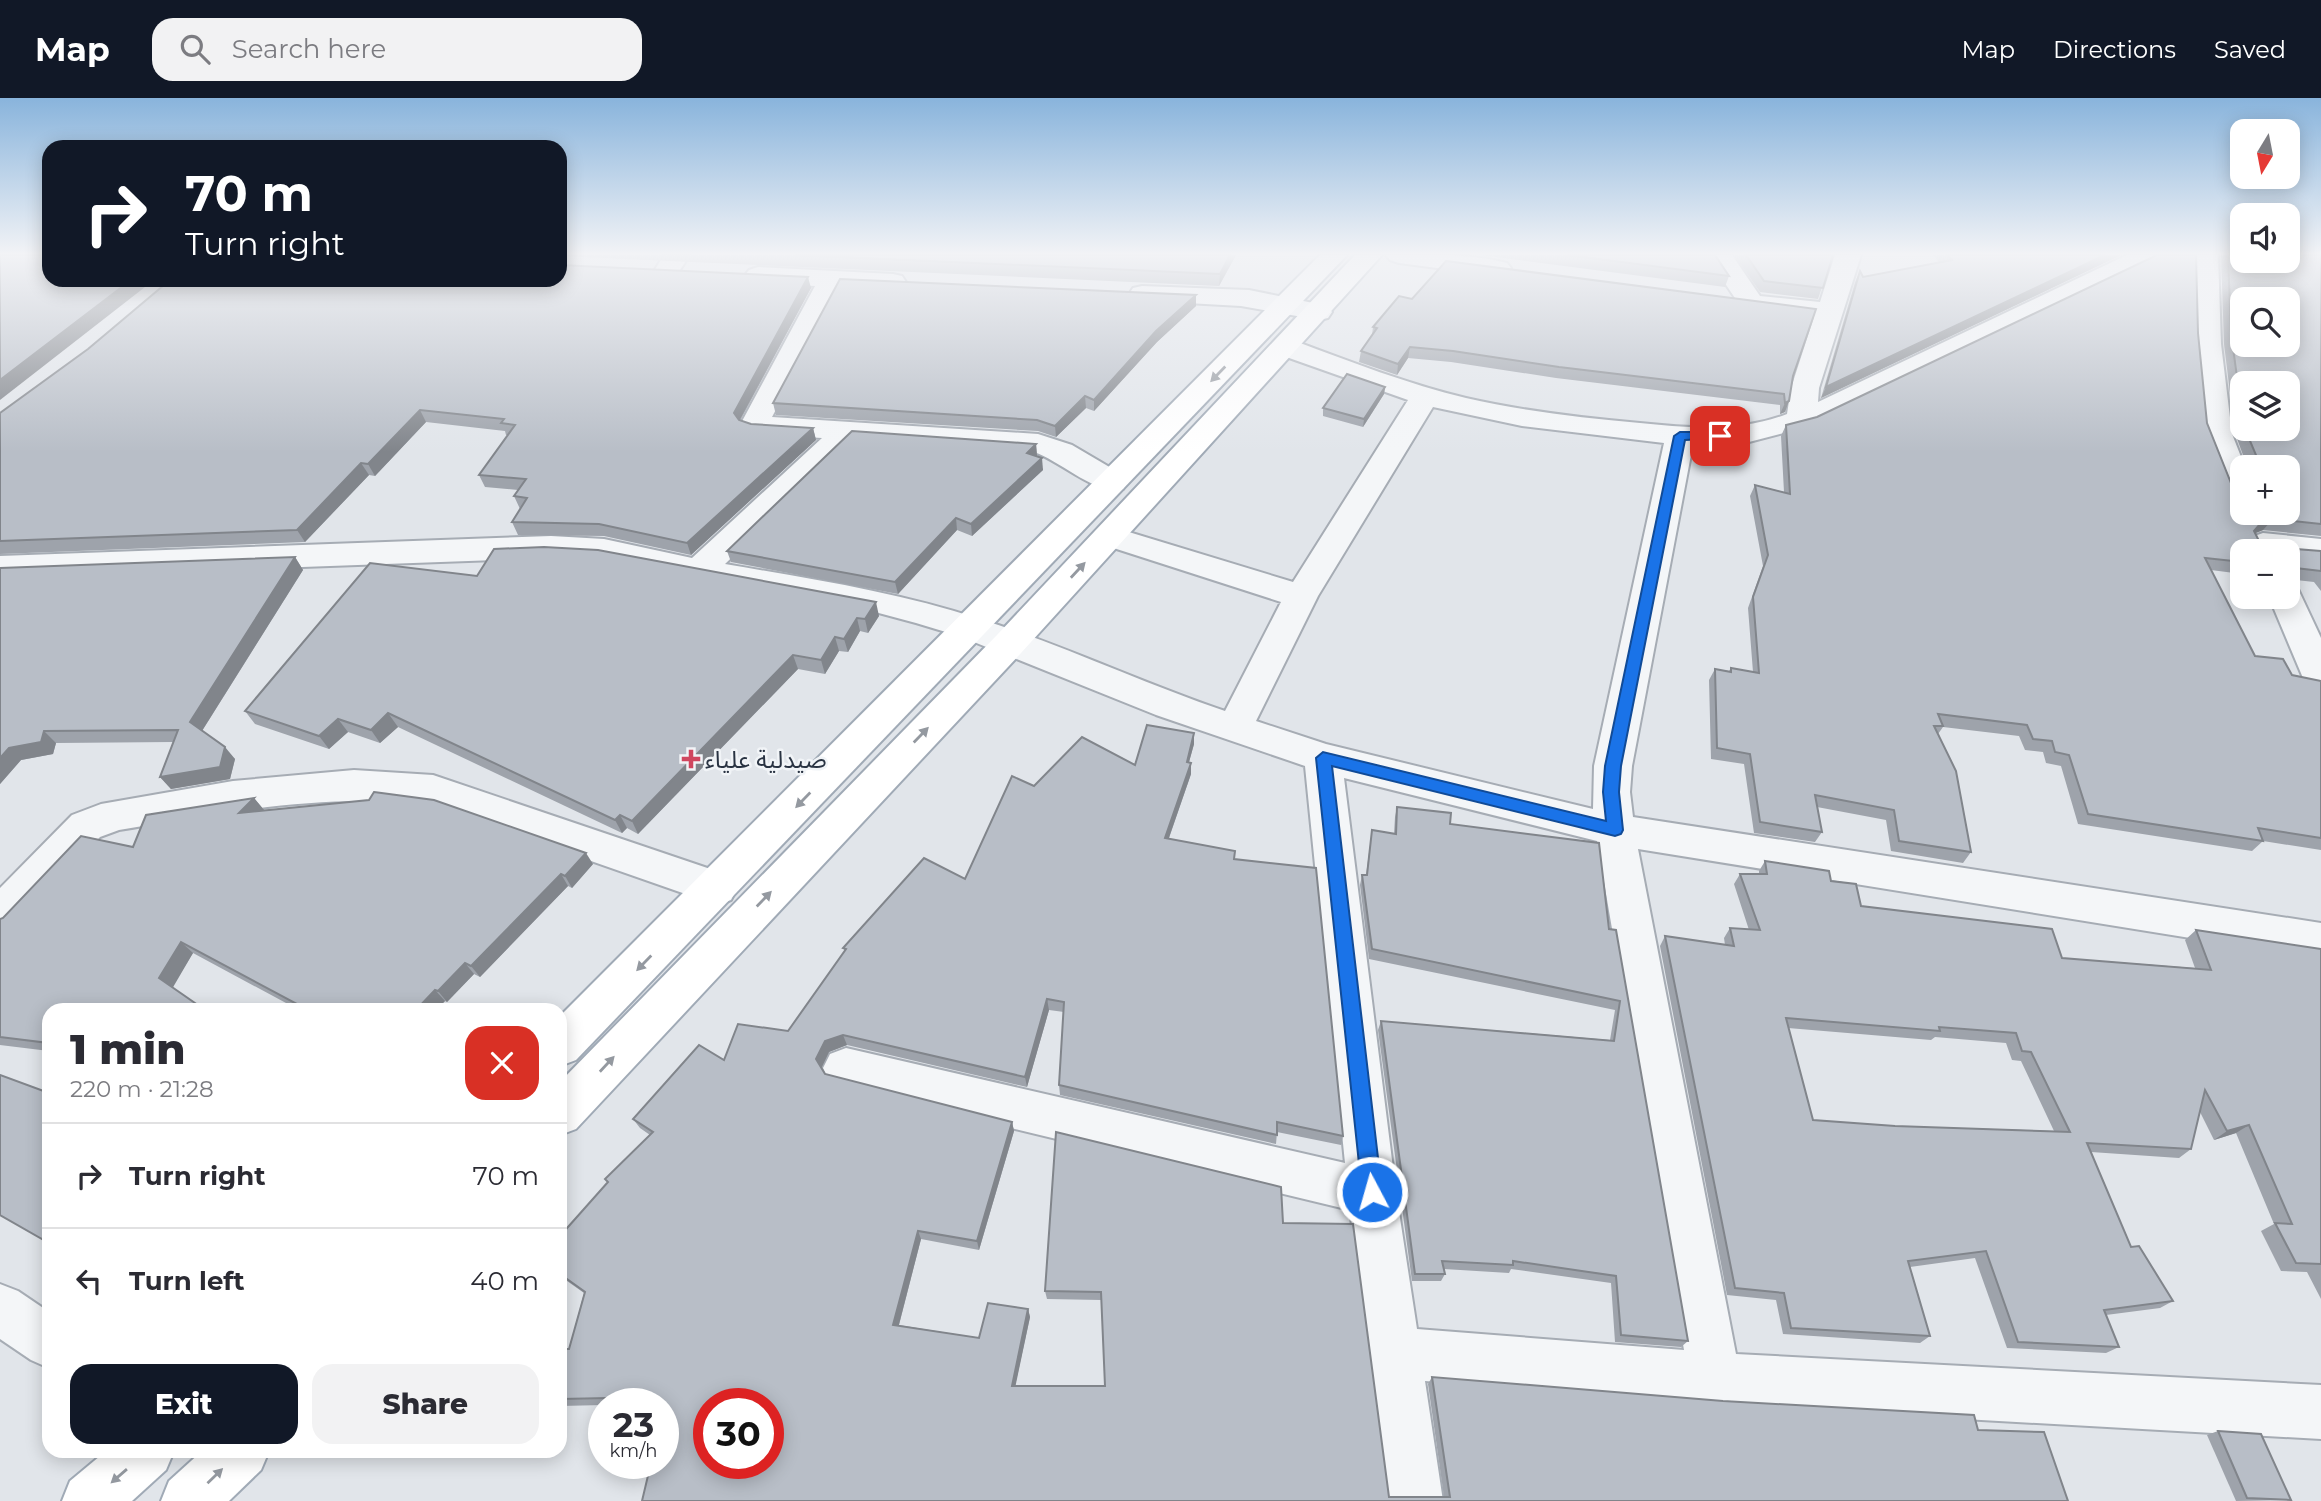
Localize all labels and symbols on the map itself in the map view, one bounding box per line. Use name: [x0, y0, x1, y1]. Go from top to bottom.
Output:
north arrow: [2230, 119, 2300, 189]
one-way arrow: [1209, 365, 1226, 382]
pin: [1690, 406, 1750, 466]
one-way arrow: [1069, 562, 1085, 579]
one-way arrow: [912, 727, 928, 744]
place label: صيدلية علياء: [705, 745, 827, 774]
marker: صيدلية علياء: [683, 751, 699, 767]
one-way arrow: [795, 791, 811, 808]
one-way arrow: [755, 891, 772, 908]
one-way arrow: [636, 955, 652, 971]
one-way arrow: [598, 1056, 614, 1073]
position arrow: [1335, 1155, 1409, 1229]
speed limit sign: 30: [693, 1388, 784, 1479]
one-way arrow: [110, 1468, 127, 1483]
one-way arrow: [206, 1468, 223, 1484]

